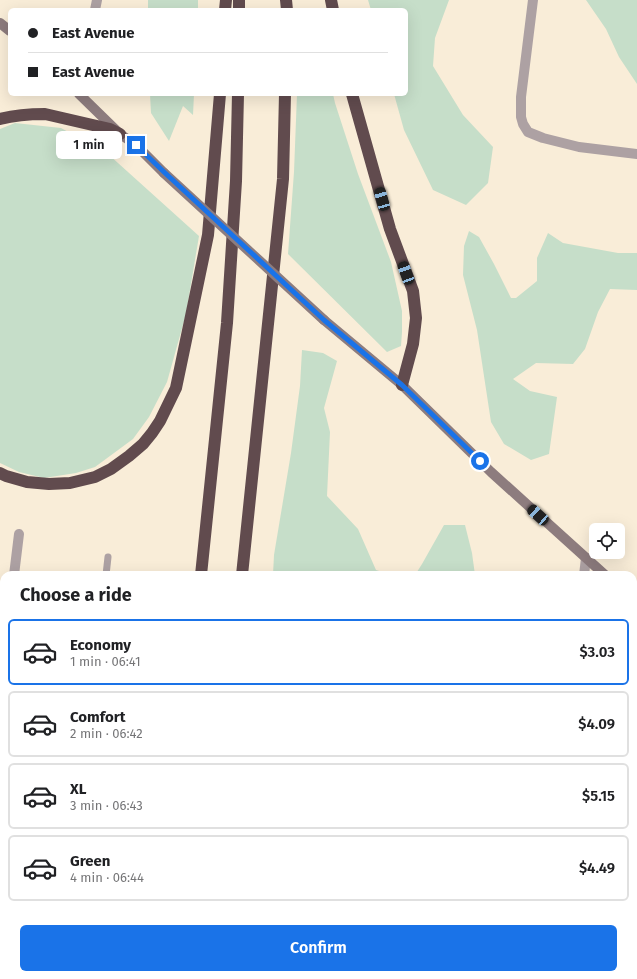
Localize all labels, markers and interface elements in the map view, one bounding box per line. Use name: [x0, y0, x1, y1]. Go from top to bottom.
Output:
text: East Avenue: [52, 24, 135, 42]
text: East Avenue: [52, 63, 135, 81]
callout: 1 min: [56, 131, 122, 159]
route end: [127, 136, 145, 154]
text: 1 min: [73, 137, 105, 152]
car: [373, 186, 391, 212]
car: [396, 260, 416, 286]
route start: [471, 452, 489, 470]
car: [525, 503, 551, 527]
map controls: [589, 523, 625, 559]
button: locate: [589, 523, 625, 559]
text: Choose a ride: [20, 584, 132, 606]
icon: car: [22, 634, 58, 670]
text: Economy: [70, 636, 131, 654]
text: $3.03: [579, 643, 615, 661]
text: 1 min · 06:41: [70, 654, 141, 669]
icon: car: [22, 706, 58, 742]
text: Comfort: [70, 708, 126, 726]
text: $4.09: [578, 715, 615, 733]
text: 2 min · 06:42: [70, 726, 143, 741]
icon: car: [22, 778, 58, 814]
text: XL: [70, 780, 86, 798]
text: $5.15: [582, 787, 615, 805]
text: 3 min · 06:43: [70, 798, 143, 813]
icon: car: [22, 850, 58, 886]
text: Green: [70, 852, 110, 870]
text: $4.49: [579, 859, 615, 877]
text: 4 min · 06:44: [70, 870, 144, 885]
button: Confirm: [20, 925, 617, 971]

